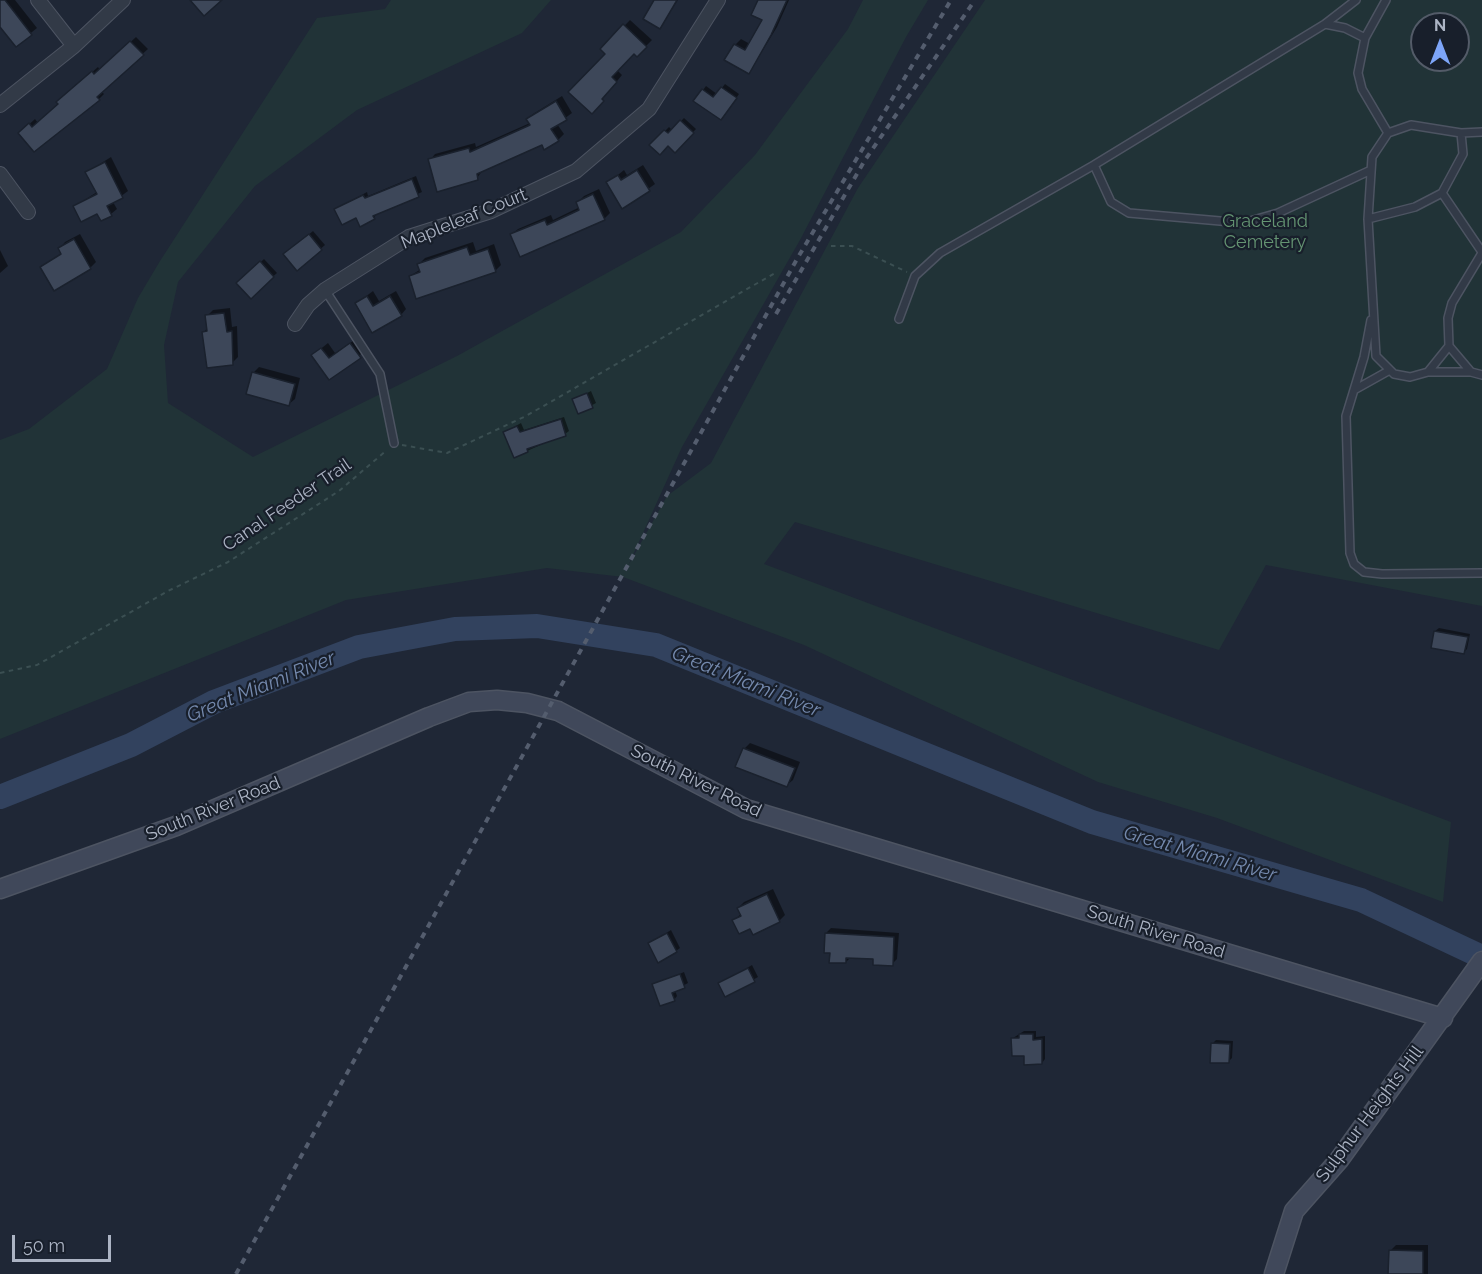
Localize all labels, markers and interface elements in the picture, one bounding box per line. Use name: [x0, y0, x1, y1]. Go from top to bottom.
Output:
north arrow: [1410, 12, 1470, 72]
text: N: [1434, 16, 1446, 35]
street label: Mapleleaf Court: [398, 184, 530, 254]
park label: Graceland Cemetery: [1222, 211, 1308, 254]
street label: Canal Feeder Trail: [219, 454, 355, 556]
water label: Great Miami River: [668, 641, 824, 723]
water label: Great Miami River: [183, 646, 339, 728]
street label: South River Road: [627, 740, 765, 822]
street label: South River Road: [143, 772, 283, 846]
water label: Great Miami River: [1121, 821, 1279, 887]
street label: South River Road: [1084, 901, 1228, 963]
street label: Sulphur Heights Hill: [1312, 1042, 1428, 1186]
scale bar: [15, 1223, 114, 1261]
text: 50 m: [23, 1235, 65, 1256]

